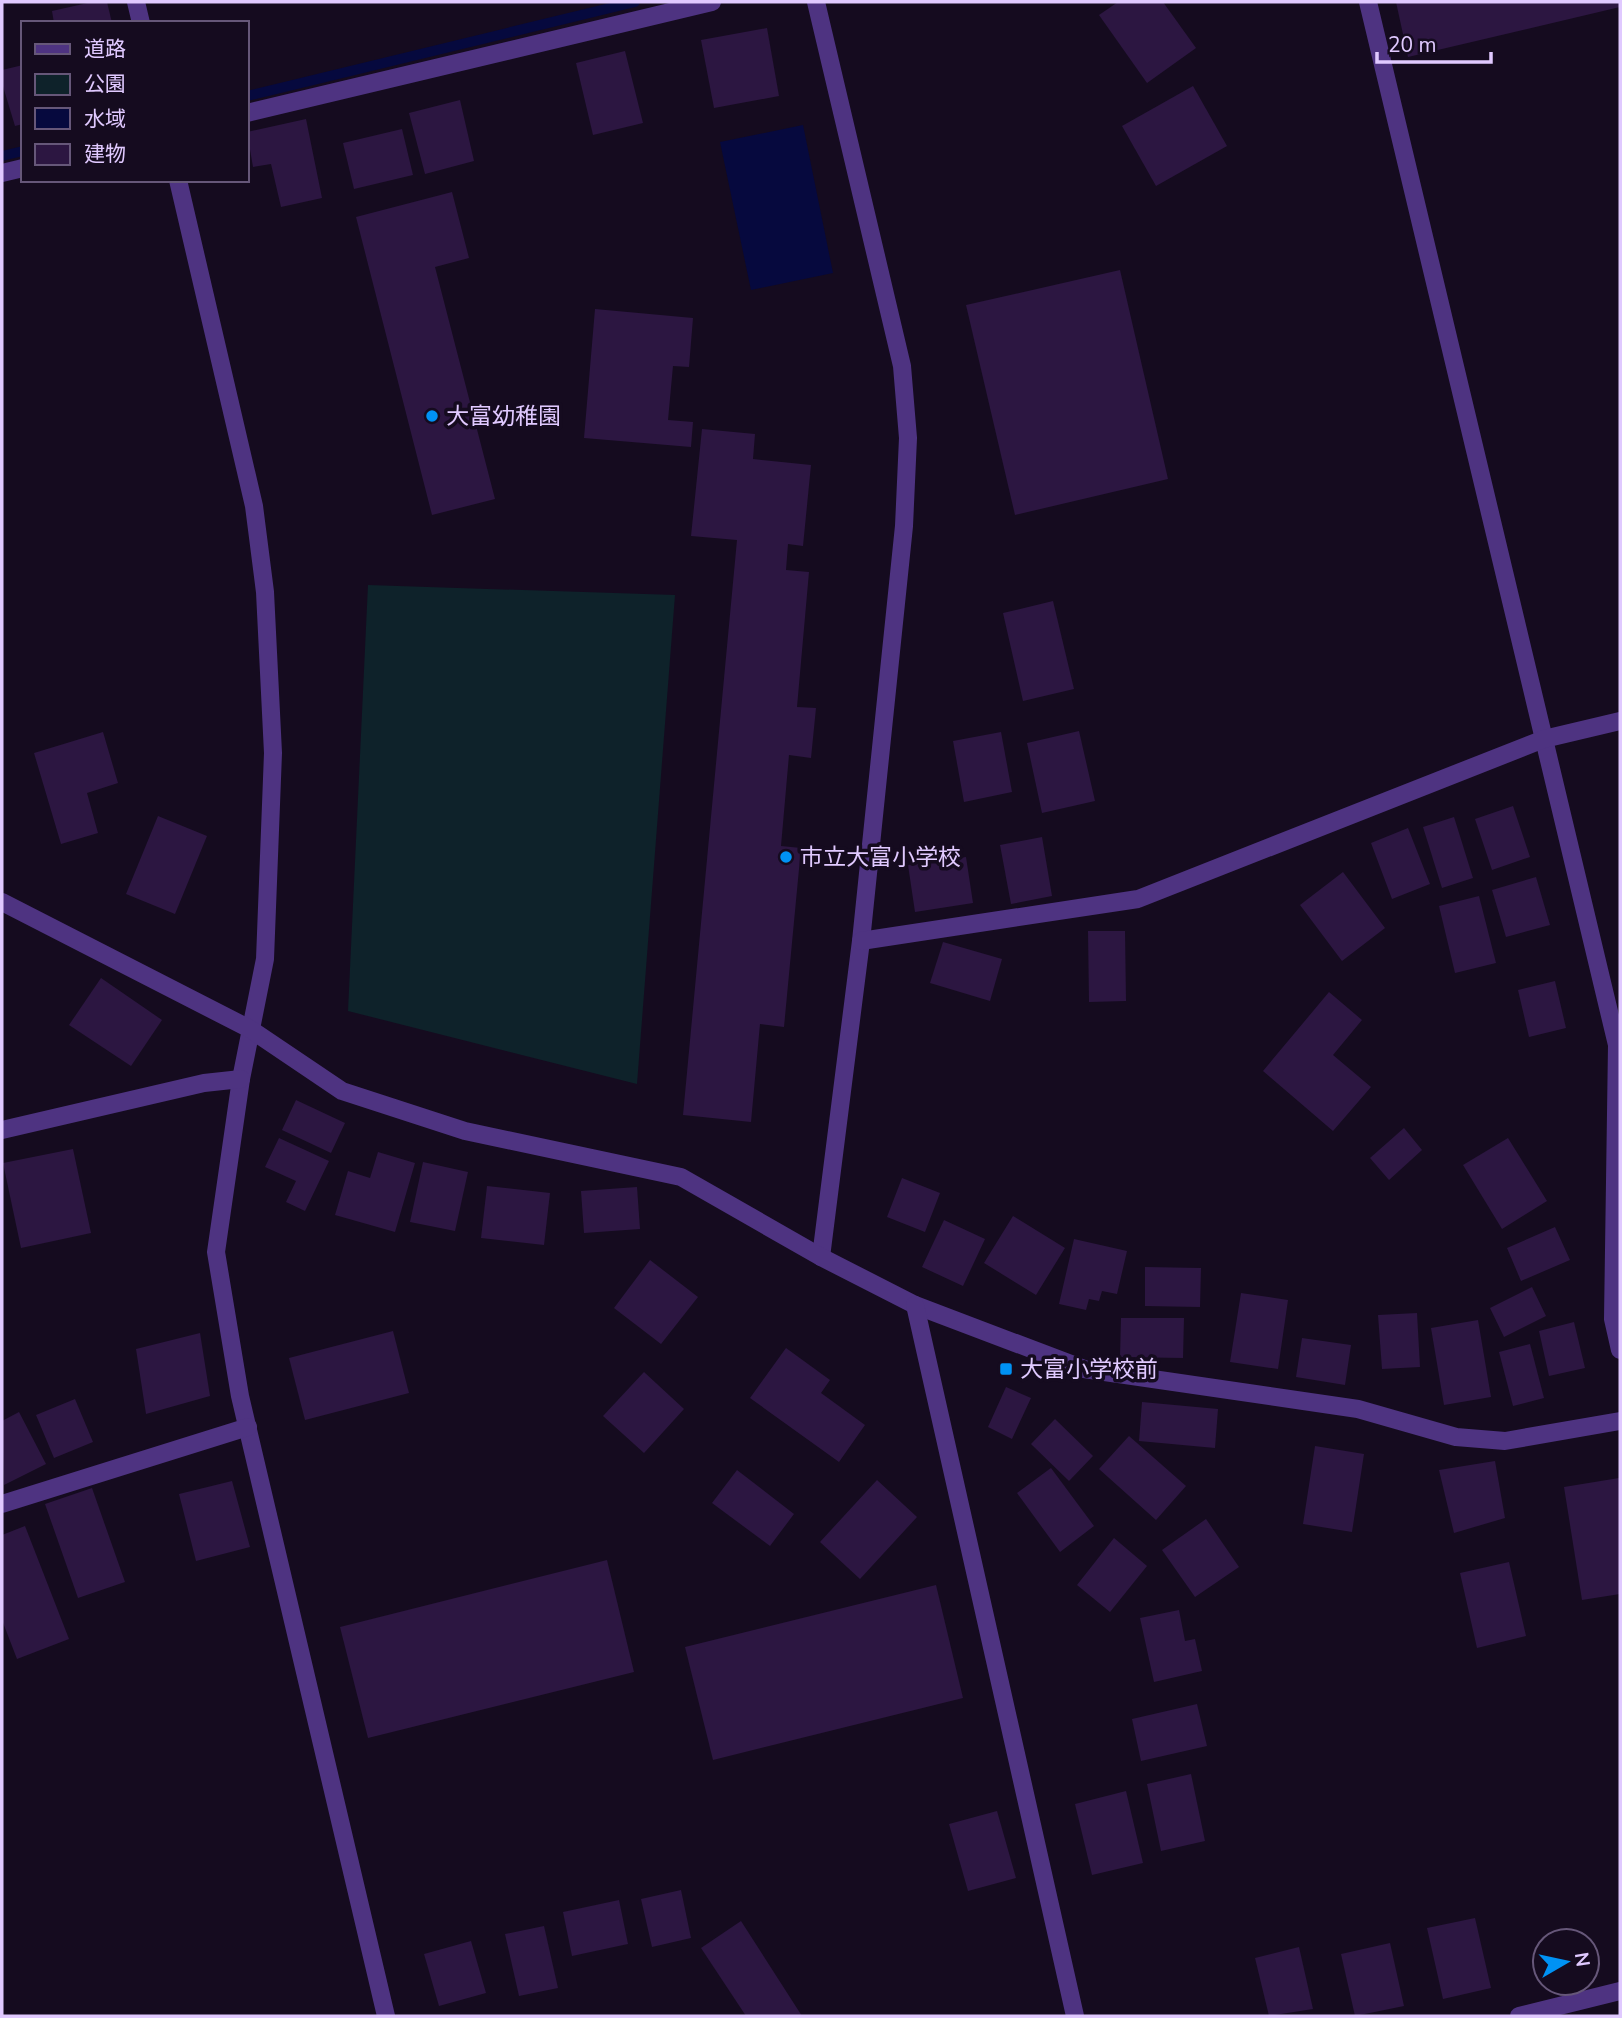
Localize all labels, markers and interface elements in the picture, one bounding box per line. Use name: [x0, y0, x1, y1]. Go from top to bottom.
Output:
legend: [21, 21, 248, 182]
scale bar: [1377, 21, 1491, 65]
text: 20 m: [1388, 31, 1437, 59]
text: 道路: [84, 35, 126, 63]
text: 公園: [84, 70, 126, 98]
text: 水域: [84, 105, 126, 133]
text: 建物: [84, 140, 126, 168]
place label: 大富幼稚園: [446, 401, 561, 432]
marker: 大富幼稚園: [424, 408, 440, 424]
place label: 市立大富小学校: [800, 842, 961, 873]
marker: 市立大富小学校: [778, 849, 794, 865]
place label: 大富小学校前: [1020, 1354, 1158, 1385]
marker: 大富小学校前: [998, 1361, 1014, 1377]
north arrow: [1531, 1927, 1601, 1997]
text: N: [1568, 1950, 1596, 1969]

